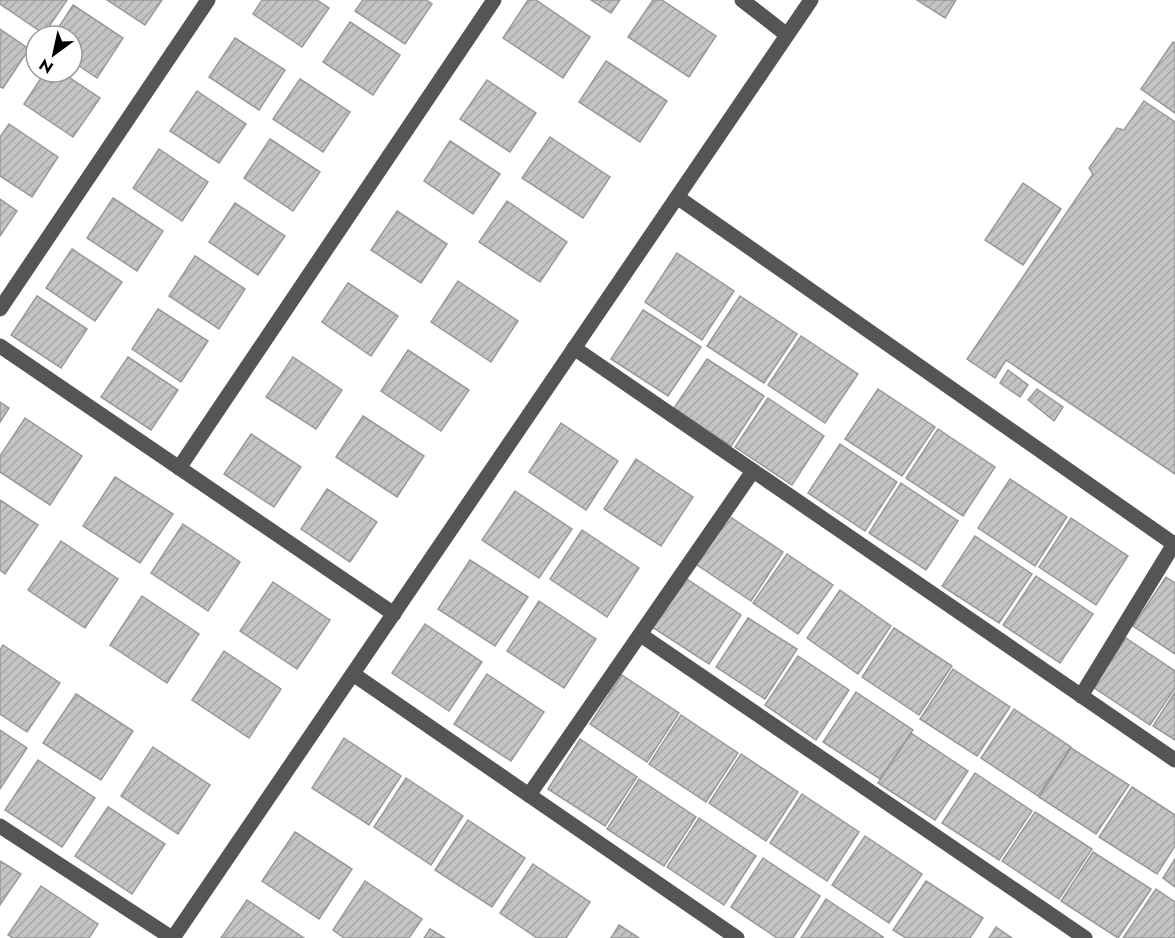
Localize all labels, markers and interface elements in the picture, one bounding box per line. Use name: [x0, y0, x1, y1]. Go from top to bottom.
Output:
north arrow: [24, 24, 84, 84]
text: N: [35, 53, 58, 79]

